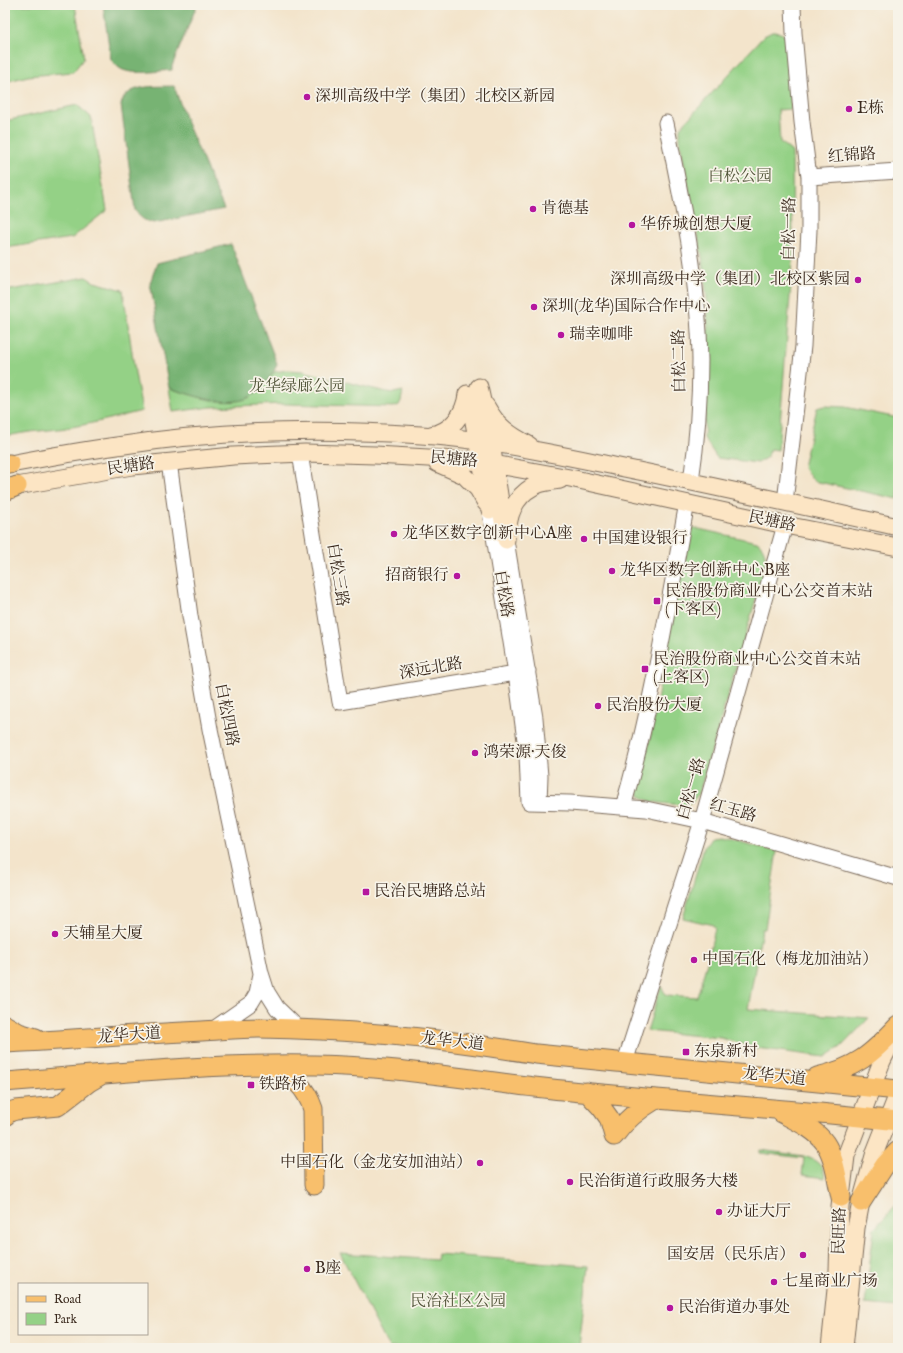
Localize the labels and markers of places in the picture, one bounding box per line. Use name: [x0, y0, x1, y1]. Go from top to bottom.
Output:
place label: 深圳高级中学（集团）北校区新园: [315, 87, 555, 107]
marker: 深圳高级中学（集团）北校区新园: [302, 92, 312, 102]
place label: E栋: [857, 99, 884, 119]
marker: E栋: [844, 104, 854, 114]
place label: 肯德基: [541, 199, 589, 219]
marker: 肯德基: [528, 204, 538, 214]
place label: 华侨城创想大厦: [640, 215, 752, 235]
marker: 华侨城创想大厦: [627, 220, 637, 230]
place label: 深圳高级中学（集团）北校区紫园: [610, 270, 850, 290]
marker: 深圳高级中学（集团）北校区紫园: [853, 275, 863, 285]
place label: 深圳(龙华)国际合作中心: [542, 297, 710, 317]
marker: 深圳(龙华)国际合作中心: [529, 302, 539, 312]
place label: 瑞幸咖啡: [569, 325, 633, 345]
marker: 瑞幸咖啡: [556, 330, 566, 340]
place label: 龙华区数字创新中心A座: [402, 524, 573, 544]
marker: 龙华区数字创新中心A座: [389, 529, 399, 539]
place label: 中国建设银行: [592, 529, 688, 549]
marker: 中国建设银行: [579, 534, 589, 544]
place label: 龙华区数字创新中心B座: [620, 561, 791, 581]
place label: 招商银行: [385, 566, 449, 586]
marker: 龙华区数字创新中心B座: [607, 566, 617, 576]
marker: 招商银行: [452, 571, 462, 581]
place label: 民治股份商业中心公交首末站 (下客区): [665, 582, 873, 620]
marker: 民治股份商业中心公交首末站 (下客区): [652, 596, 662, 606]
place label: 民治股份商业中心公交首末站 (上客区): [653, 650, 861, 688]
marker: 民治股份商业中心公交首末站 (上客区): [640, 664, 650, 674]
place label: 民治股份大厦: [606, 696, 702, 716]
marker: 民治股份大厦: [593, 701, 603, 711]
place label: 鸿荣源·天俊: [483, 743, 567, 763]
marker: 鸿荣源·天俊: [470, 748, 480, 758]
place label: 民治民塘路总站: [374, 882, 486, 902]
marker: 民治民塘路总站: [361, 887, 371, 897]
place label: 天辅星大厦: [63, 924, 143, 944]
marker: 天辅星大厦: [50, 929, 60, 939]
place label: 中国石化（梅龙加油站）: [702, 950, 878, 970]
marker: 中国石化（梅龙加油站）: [689, 955, 699, 965]
place label: 东泉新村: [694, 1042, 758, 1062]
marker: 东泉新村: [681, 1047, 691, 1057]
place label: 铁路桥: [259, 1075, 307, 1095]
marker: 铁路桥: [246, 1080, 256, 1090]
place label: 中国石化（金龙安加油站）: [280, 1153, 472, 1173]
marker: 中国石化（金龙安加油站）: [475, 1158, 485, 1168]
place label: 民治街道行政服务大楼: [578, 1172, 738, 1192]
marker: 民治街道行政服务大楼: [565, 1177, 575, 1187]
place label: 办证大厅: [727, 1202, 791, 1222]
marker: 办证大厅: [714, 1207, 724, 1217]
place label: 国安居（民乐店）: [667, 1245, 795, 1265]
marker: 国安居（民乐店）: [798, 1250, 808, 1260]
place label: B座: [315, 1259, 342, 1279]
marker: B座: [302, 1264, 312, 1274]
place label: 七星商业广场: [782, 1272, 878, 1292]
marker: 七星商业广场: [769, 1277, 779, 1287]
place label: 民治街道办事处: [678, 1298, 790, 1318]
marker: 民治街道办事处: [665, 1303, 675, 1313]

